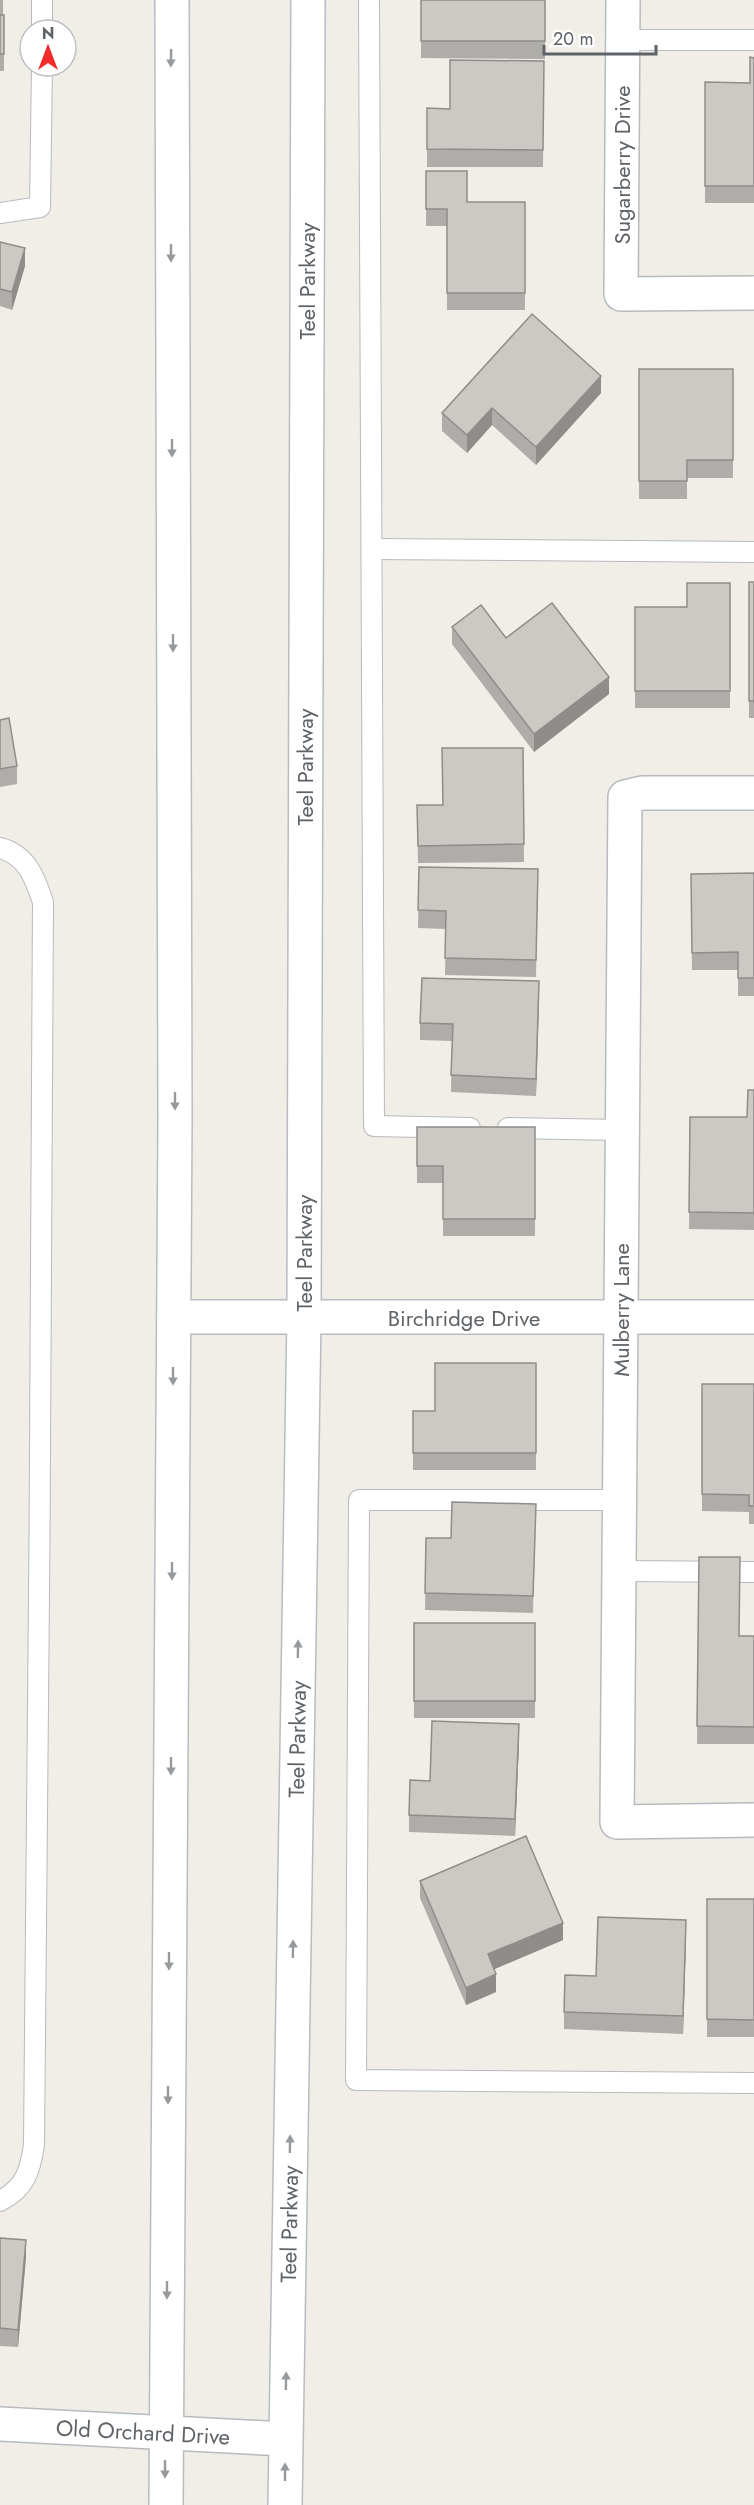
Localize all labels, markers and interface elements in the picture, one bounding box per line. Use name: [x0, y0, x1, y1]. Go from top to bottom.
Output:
north arrow: [18, 18, 78, 78]
scale bar: [544, 18, 656, 56]
text: N: [42, 22, 54, 45]
text: 20 m: [553, 26, 593, 52]
one-way arrow: [166, 49, 176, 68]
street label: Sugarberry Drive: [606, 85, 638, 245]
street label: Teel Parkway: [291, 222, 323, 340]
one-way arrow: [166, 244, 176, 263]
one-way arrow: [167, 439, 177, 458]
one-way arrow: [168, 634, 178, 653]
street label: Teel Parkway: [289, 708, 321, 826]
one-way arrow: [170, 1091, 180, 1110]
street label: Teel Parkway: [288, 1194, 320, 1312]
street label: Mulberry Lane: [605, 1243, 637, 1377]
street label: Birchridge Drive: [388, 1302, 540, 1334]
one-way arrow: [168, 1366, 178, 1385]
one-way arrow: [167, 1561, 177, 1580]
one-way arrow: [293, 1639, 303, 1658]
street label: Teel Parkway: [280, 1680, 314, 1798]
one-way arrow: [166, 1756, 175, 1775]
one-way arrow: [288, 1939, 298, 1958]
one-way arrow: [164, 1951, 174, 1970]
one-way arrow: [163, 2086, 173, 2105]
one-way arrow: [285, 2134, 295, 2153]
street label: Teel Parkway: [272, 2165, 306, 2283]
one-way arrow: [162, 2281, 172, 2300]
one-way arrow: [281, 2371, 291, 2390]
street label: Old Orchard Drive: [55, 2411, 231, 2453]
one-way arrow: [160, 2459, 170, 2478]
one-way arrow: [280, 2463, 290, 2482]

